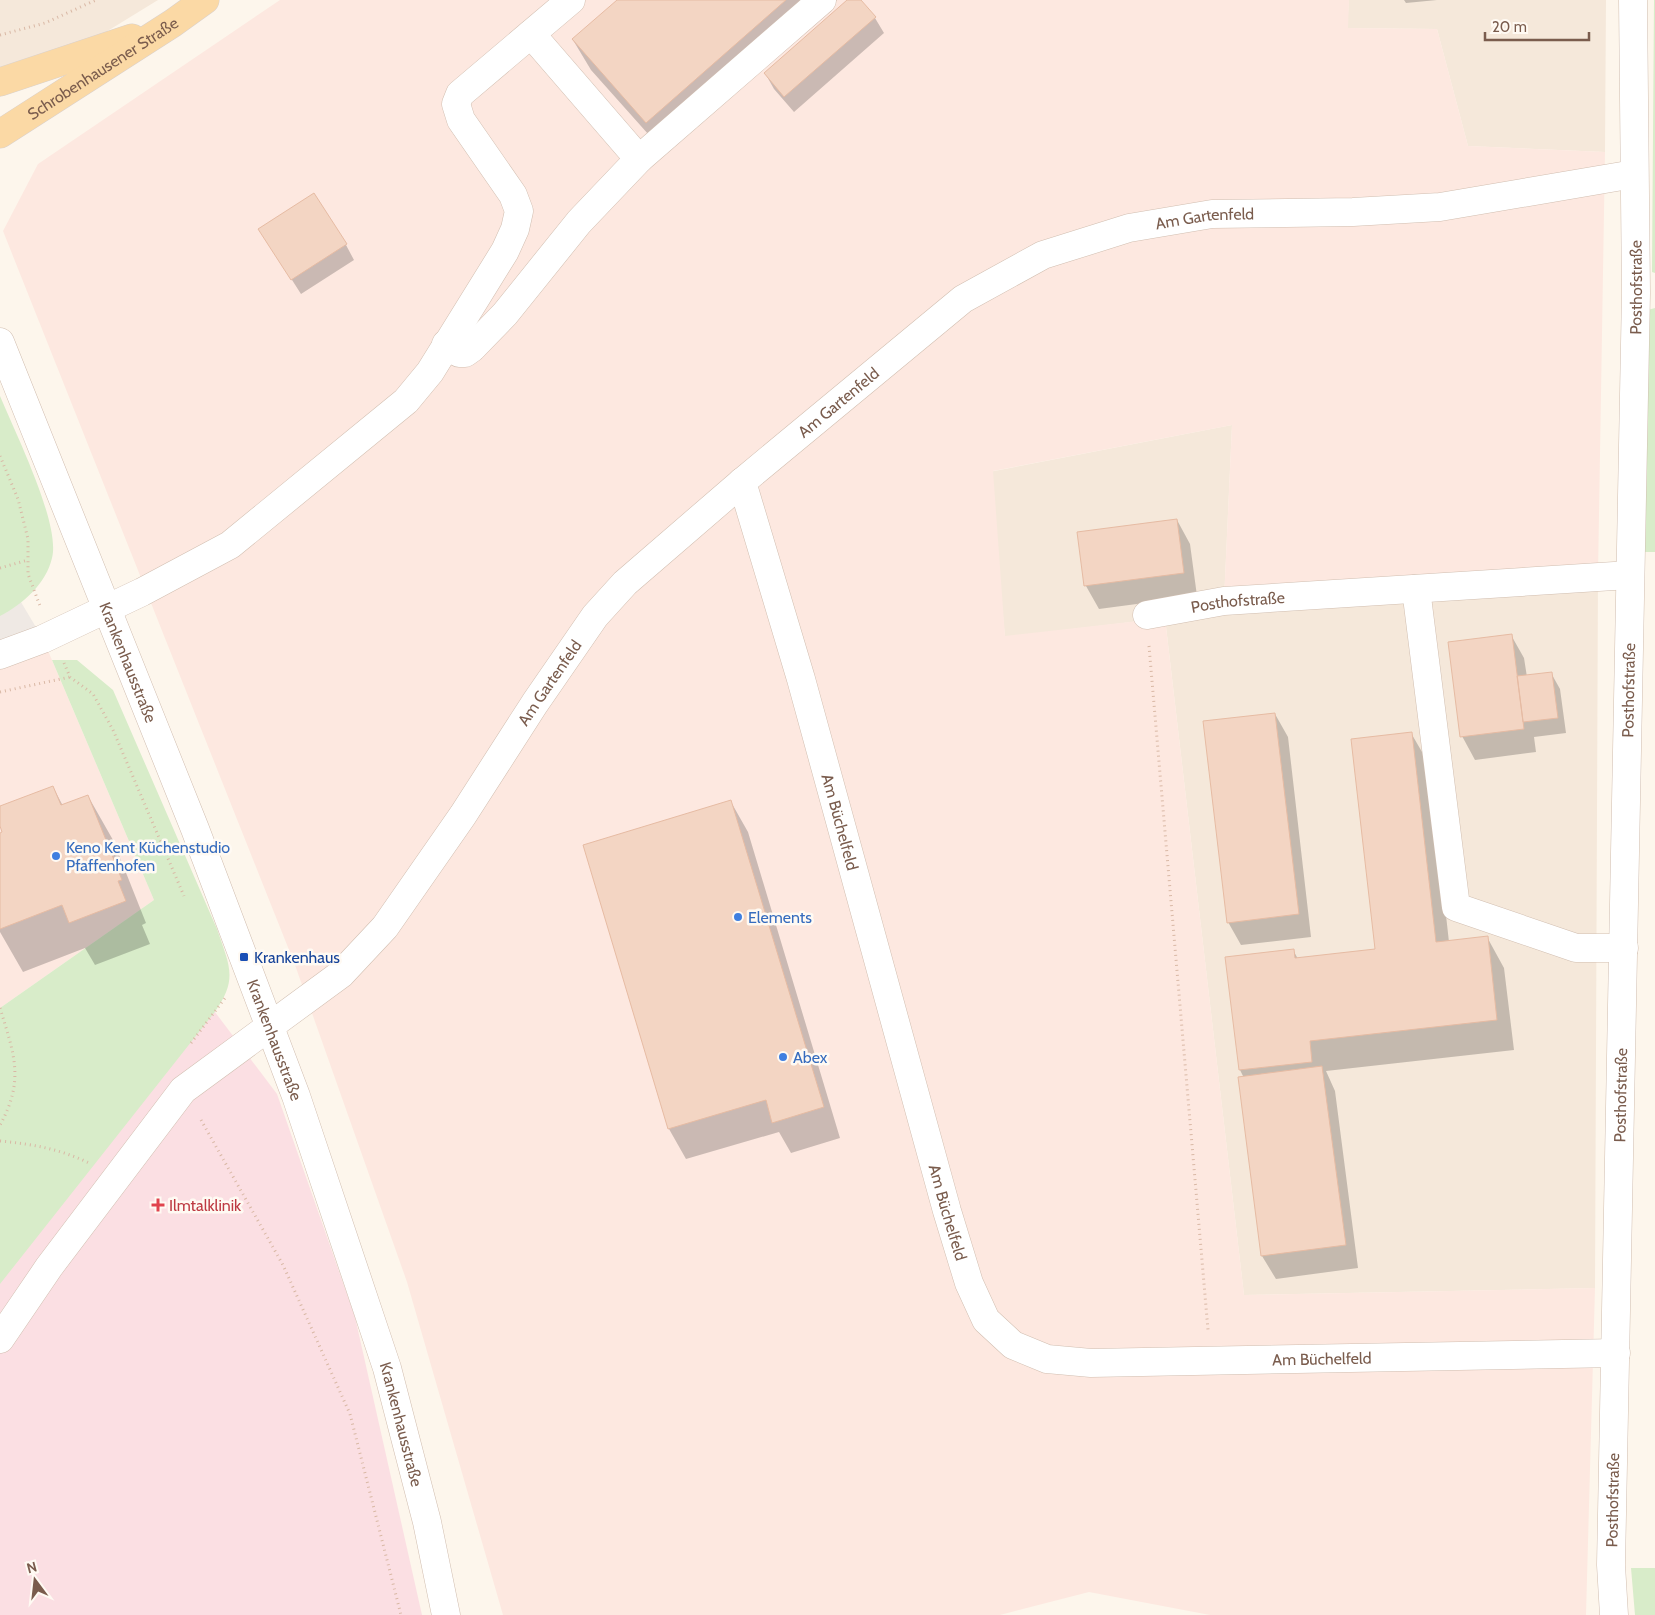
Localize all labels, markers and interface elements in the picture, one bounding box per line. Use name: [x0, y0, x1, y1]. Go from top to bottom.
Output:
scale bar: [1485, 10, 1589, 42]
street label: Schrobenhausener Straße: [24, 13, 181, 123]
text: 20 m: [1492, 18, 1527, 36]
street label: Am Gartenfeld: [1154, 204, 1254, 233]
street label: Posthofstraße: [1626, 240, 1646, 335]
street label: Am Gartenfeld: [794, 363, 883, 441]
street label: Posthofstraße: [1189, 588, 1285, 616]
street label: Krankenhausstraße: [96, 599, 161, 725]
street label: Am Gartenfeld: [514, 636, 585, 729]
street label: Posthofstraße: [1618, 643, 1639, 738]
street label: Am Büchelfeld: [818, 772, 863, 872]
place label: Keno Kent Küchenstudio Pfaffenhofen: [66, 838, 230, 875]
marker: Keno Kent Küchenstudio Pfaffenhofen: [50, 850, 62, 862]
place label: Elements: [748, 908, 812, 927]
marker: Elements: [732, 911, 744, 923]
place label: Krankenhaus: [254, 948, 340, 967]
marker: Krankenhaus: [238, 951, 250, 963]
street label: Krankenhausstraße: [243, 977, 306, 1103]
place label: Abex: [793, 1048, 828, 1067]
street label: Posthofstraße: [1610, 1048, 1631, 1143]
marker: Abex: [777, 1051, 789, 1063]
street label: Am Büchelfeld: [925, 1162, 971, 1263]
place label: Ilmtalklinik: [169, 1196, 242, 1215]
marker: Ilmtalklinik: [151, 1198, 165, 1212]
street label: Am Büchelfeld: [1272, 1348, 1372, 1369]
street label: Krankenhausstraße: [376, 1359, 427, 1489]
street label: Posthofstraße: [1602, 1453, 1623, 1548]
north arrow: [10, 1555, 60, 1605]
text: N: [25, 1557, 39, 1577]

